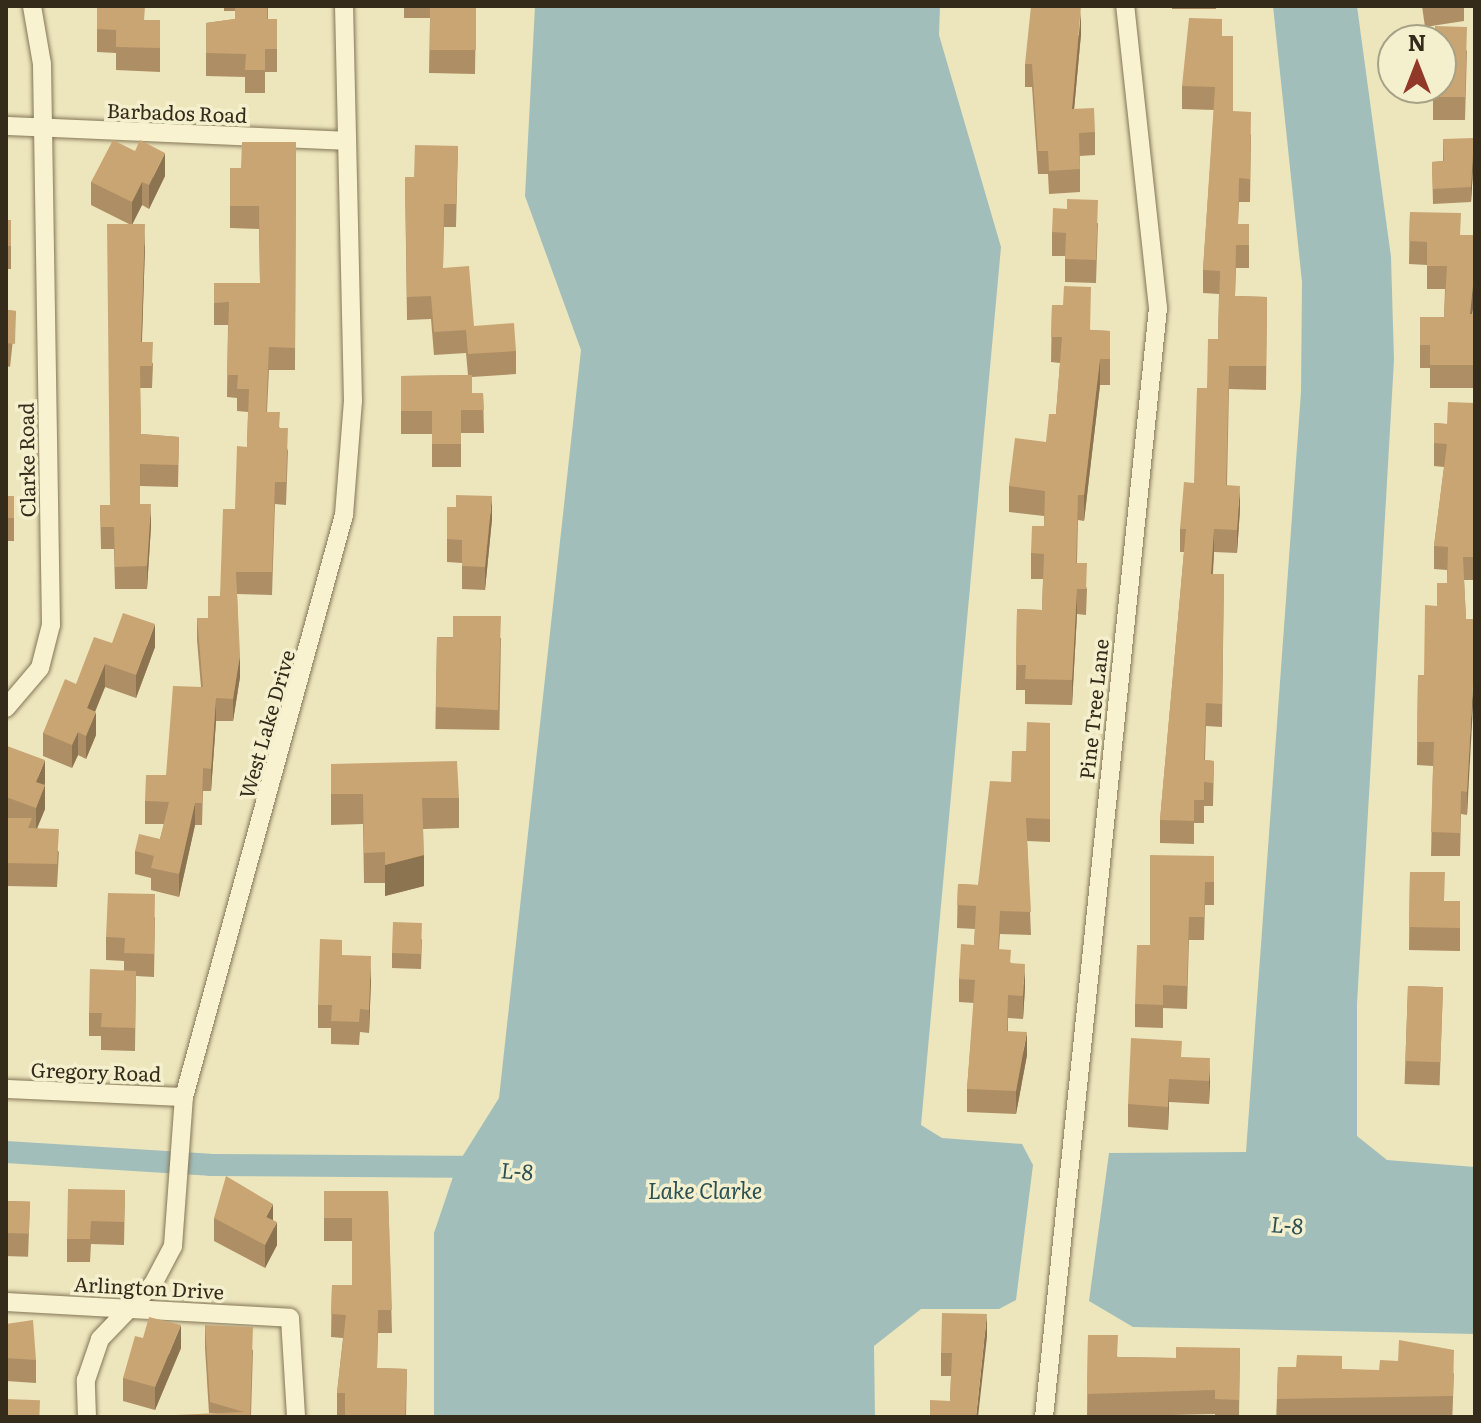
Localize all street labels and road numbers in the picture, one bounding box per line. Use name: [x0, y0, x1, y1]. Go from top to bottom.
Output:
street label: Barbados Road: [106, 98, 248, 126]
street label: Clarke Road: [13, 402, 39, 518]
street label: Pine Tree Lane: [1074, 637, 1112, 781]
street label: West Lake Drive: [233, 647, 299, 801]
street label: Gregory Road: [30, 1057, 162, 1085]
street label: Arlington Drive: [73, 1271, 225, 1303]

